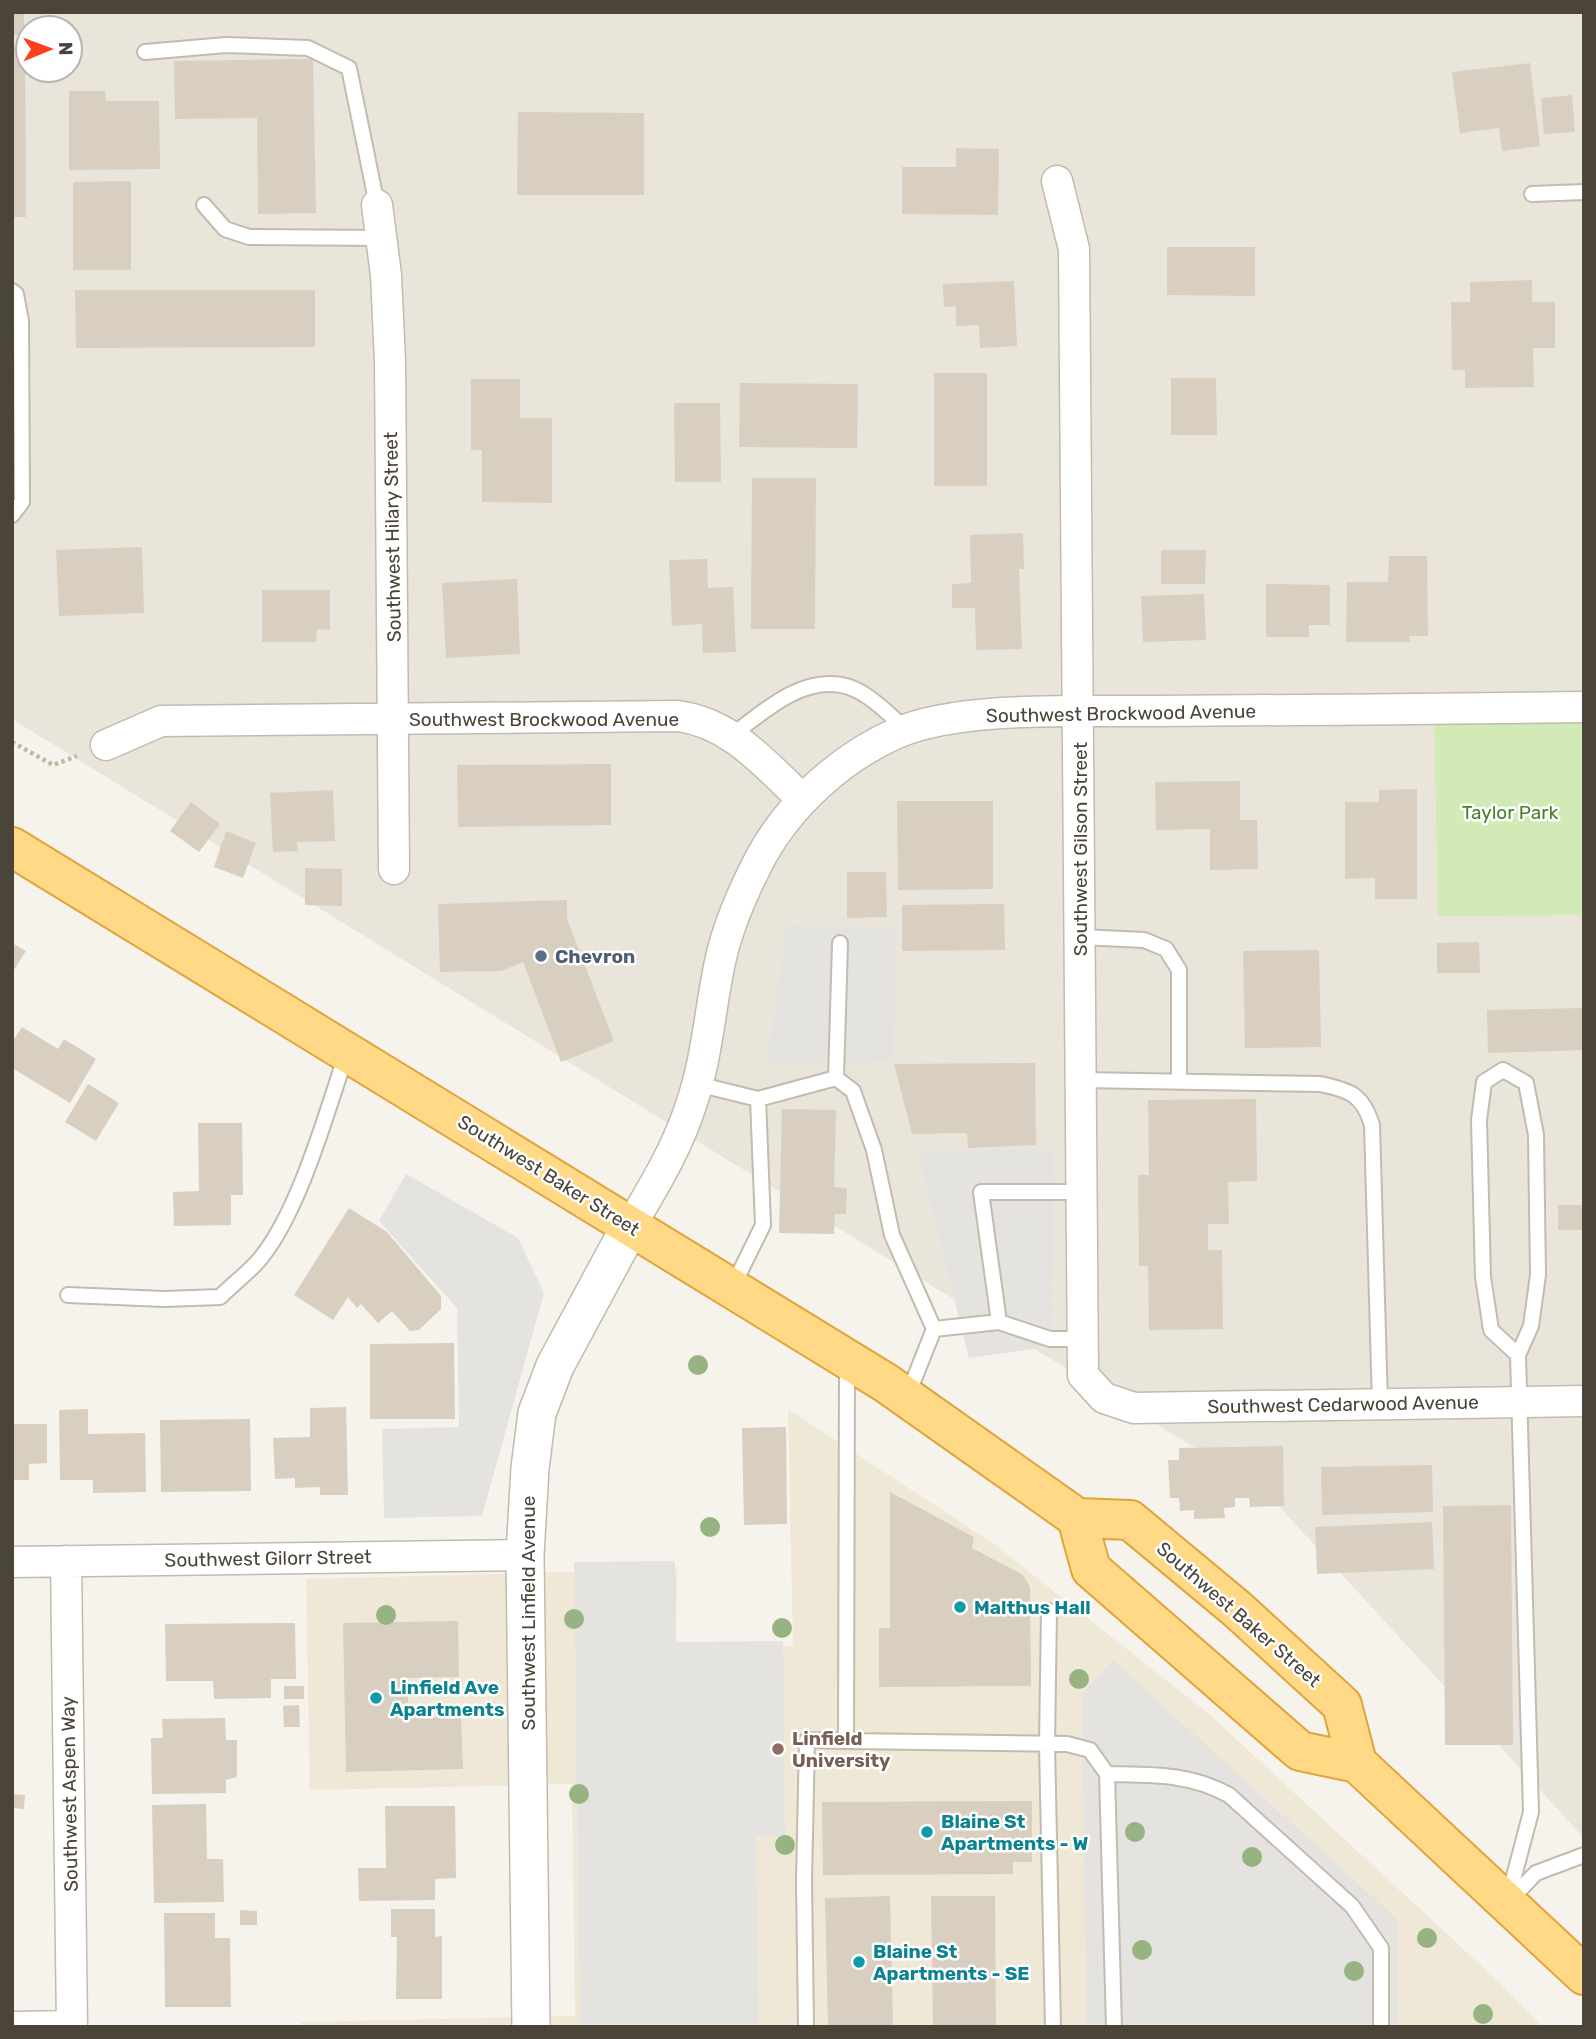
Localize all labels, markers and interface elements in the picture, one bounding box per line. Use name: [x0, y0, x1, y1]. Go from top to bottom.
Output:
north arrow: [14, 14, 84, 84]
text: N: [54, 42, 77, 56]
street label: Southwest Hilary Street: [379, 431, 406, 642]
street label: Southwest Brockwood Avenue: [986, 700, 1256, 727]
street label: Southwest Brockwood Avenue: [409, 708, 679, 731]
street label: Southwest Gilson Street: [1069, 741, 1092, 956]
park label: Taylor Park: [1462, 801, 1558, 824]
place label: Chevron: [555, 945, 635, 968]
marker: Chevron: [533, 948, 549, 964]
street label: Southwest Baker Street: [454, 1110, 644, 1241]
street label: Southwest Cedarwood Avenue: [1207, 1391, 1479, 1418]
street label: Southwest Linfield Avenue: [517, 1496, 540, 1730]
street label: Southwest Baker Street: [1152, 1537, 1326, 1692]
street label: Southwest Gilorr Street: [164, 1545, 372, 1572]
place label: Malthus Hall: [974, 1596, 1091, 1619]
marker: Malthus Hall: [952, 1599, 968, 1615]
place label: Linfield Ave Apartments: [390, 1676, 505, 1721]
marker: Linfield Ave Apartments: [368, 1690, 384, 1706]
street label: Southwest Aspen Way: [56, 1696, 83, 1892]
place label: Linfield University: [792, 1727, 891, 1772]
marker: Linfield University: [770, 1741, 786, 1757]
place label: Blaine St Apartments - W: [941, 1810, 1088, 1855]
marker: Blaine St Apartments - W: [919, 1824, 935, 1840]
place label: Blaine St Apartments - SE: [873, 1940, 1029, 1985]
marker: Blaine St Apartments - SE: [851, 1954, 867, 1970]

